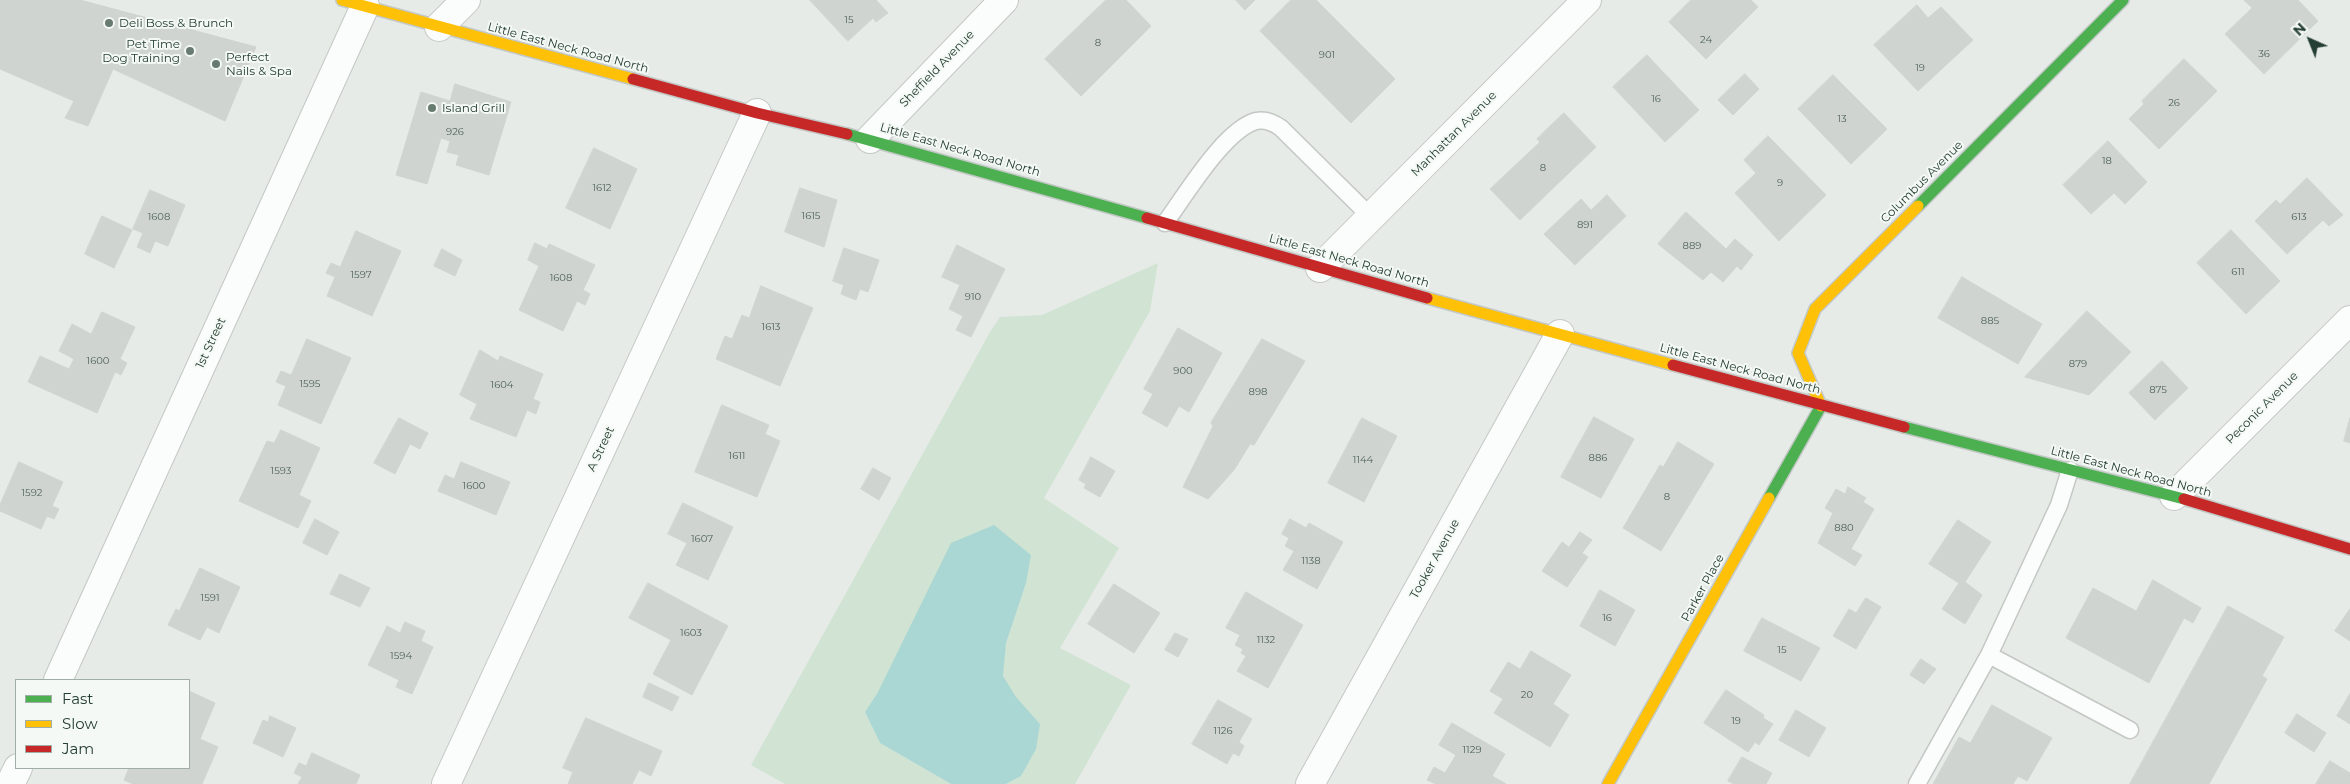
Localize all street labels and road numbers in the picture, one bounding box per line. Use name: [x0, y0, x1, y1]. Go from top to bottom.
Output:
street label: Little East Neck Road North: [486, 20, 650, 76]
street label: Sheffield Avenue: [897, 28, 977, 110]
street label: Manhattan Avenue: [1408, 88, 1500, 180]
street label: Little East Neck Road North: [878, 120, 1042, 180]
street label: Columbus Avenue: [1878, 138, 1966, 226]
street label: Little East Neck Road North: [1267, 231, 1431, 291]
street label: 1st Street: [193, 315, 229, 371]
street label: Little East Neck Road North: [1658, 341, 1822, 397]
street label: Peconic Avenue: [2223, 369, 2301, 447]
street label: A Street: [584, 424, 618, 474]
street label: Little East Neck Road North: [2049, 444, 2213, 500]
street label: Tooker Avenue: [1407, 517, 1463, 601]
street label: Parker Place: [1678, 552, 1728, 624]

